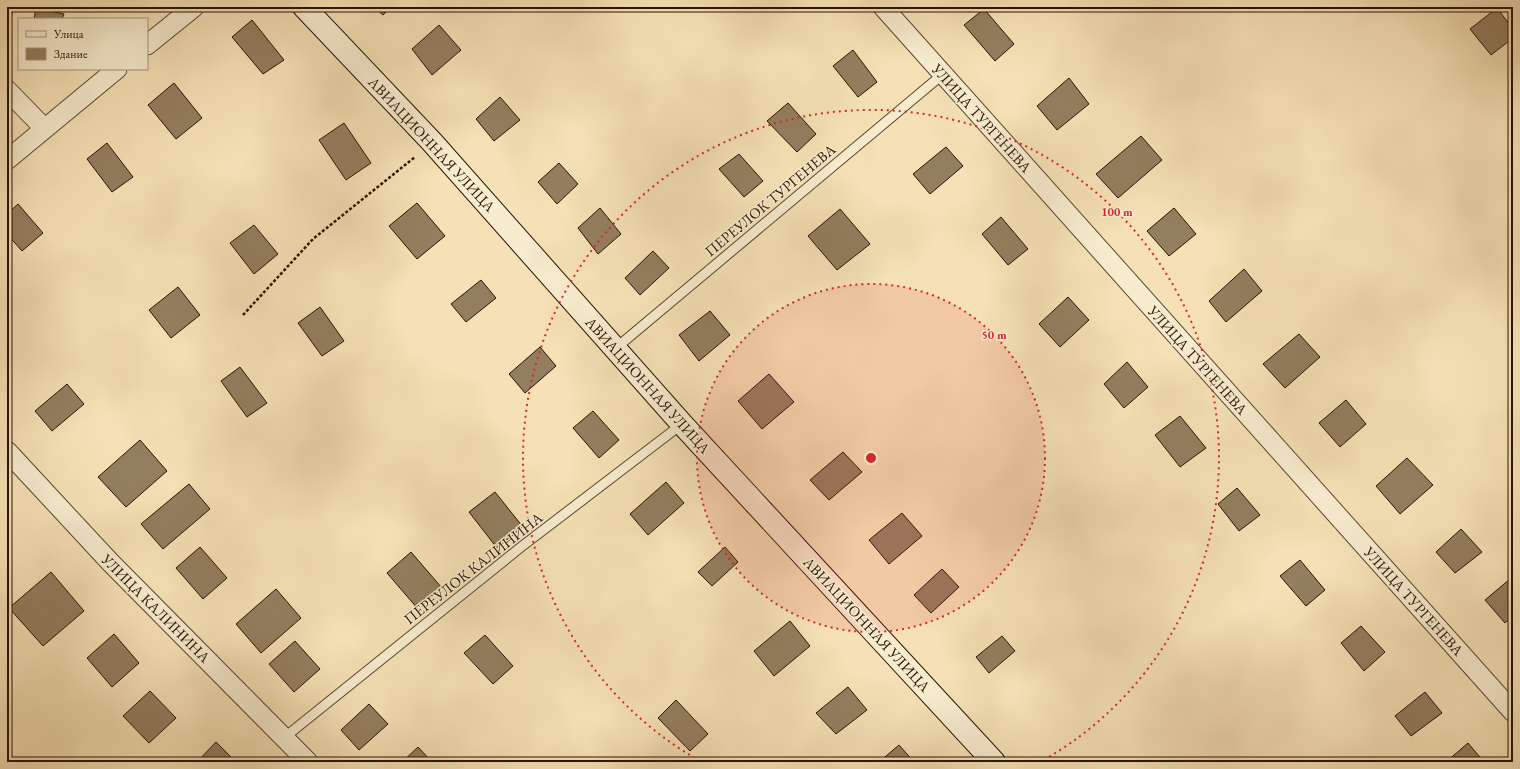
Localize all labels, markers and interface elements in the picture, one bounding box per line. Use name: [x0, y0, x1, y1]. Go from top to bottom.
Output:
legend: [18, 18, 148, 70]
text: Улица: [53, 26, 84, 42]
text: Здание: [54, 46, 88, 62]
street label: УЛИЦА ТУРГЕНЕВА: [927, 59, 1036, 177]
street label: АВИАЦИОННАЯ УЛИЦА: [364, 72, 500, 216]
street label: ПЕРЕУЛОК ТУРГЕНЕВА: [701, 139, 840, 260]
text: 100 m: [1101, 204, 1133, 220]
street label: УЛИЦА ТУРГЕНЕВА: [1143, 301, 1252, 419]
street label: АВИАЦИОННАЯ УЛИЦА: [581, 312, 715, 458]
text: 50 m: [981, 327, 1007, 343]
centre of rings: [864, 451, 878, 465]
street label: ПЕРЕУЛОК КАЛИНИНА: [400, 508, 547, 628]
street label: УЛИЦА ТУРГЕНЕВА: [1359, 542, 1468, 660]
street label: УЛИЦА КАЛИНИНА: [97, 549, 215, 667]
street label: АВИАЦИОННАЯ УЛИЦА: [799, 552, 935, 696]

